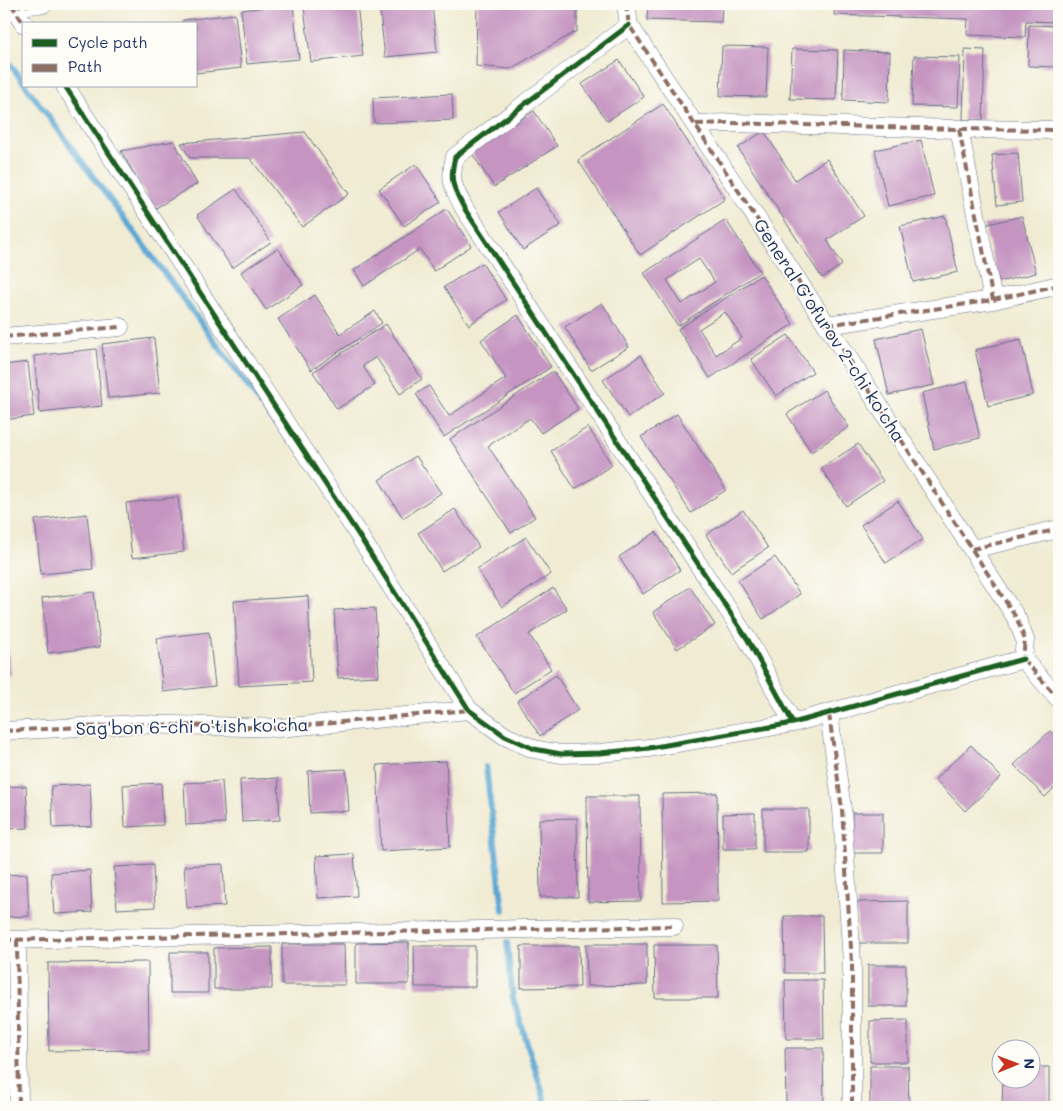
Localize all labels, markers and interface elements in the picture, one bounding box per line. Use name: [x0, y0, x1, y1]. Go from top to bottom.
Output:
legend: [22, 22, 198, 88]
text: Cycle path: [68, 32, 147, 52]
text: Path: [68, 56, 102, 76]
street label: General G'ofurov 2-chi ko'cha: [749, 214, 911, 446]
street label: Sag'bon 6-chi o'tish ko'cha: [75, 712, 309, 740]
north arrow: [990, 1038, 1040, 1088]
text: N: [1020, 1058, 1039, 1069]

